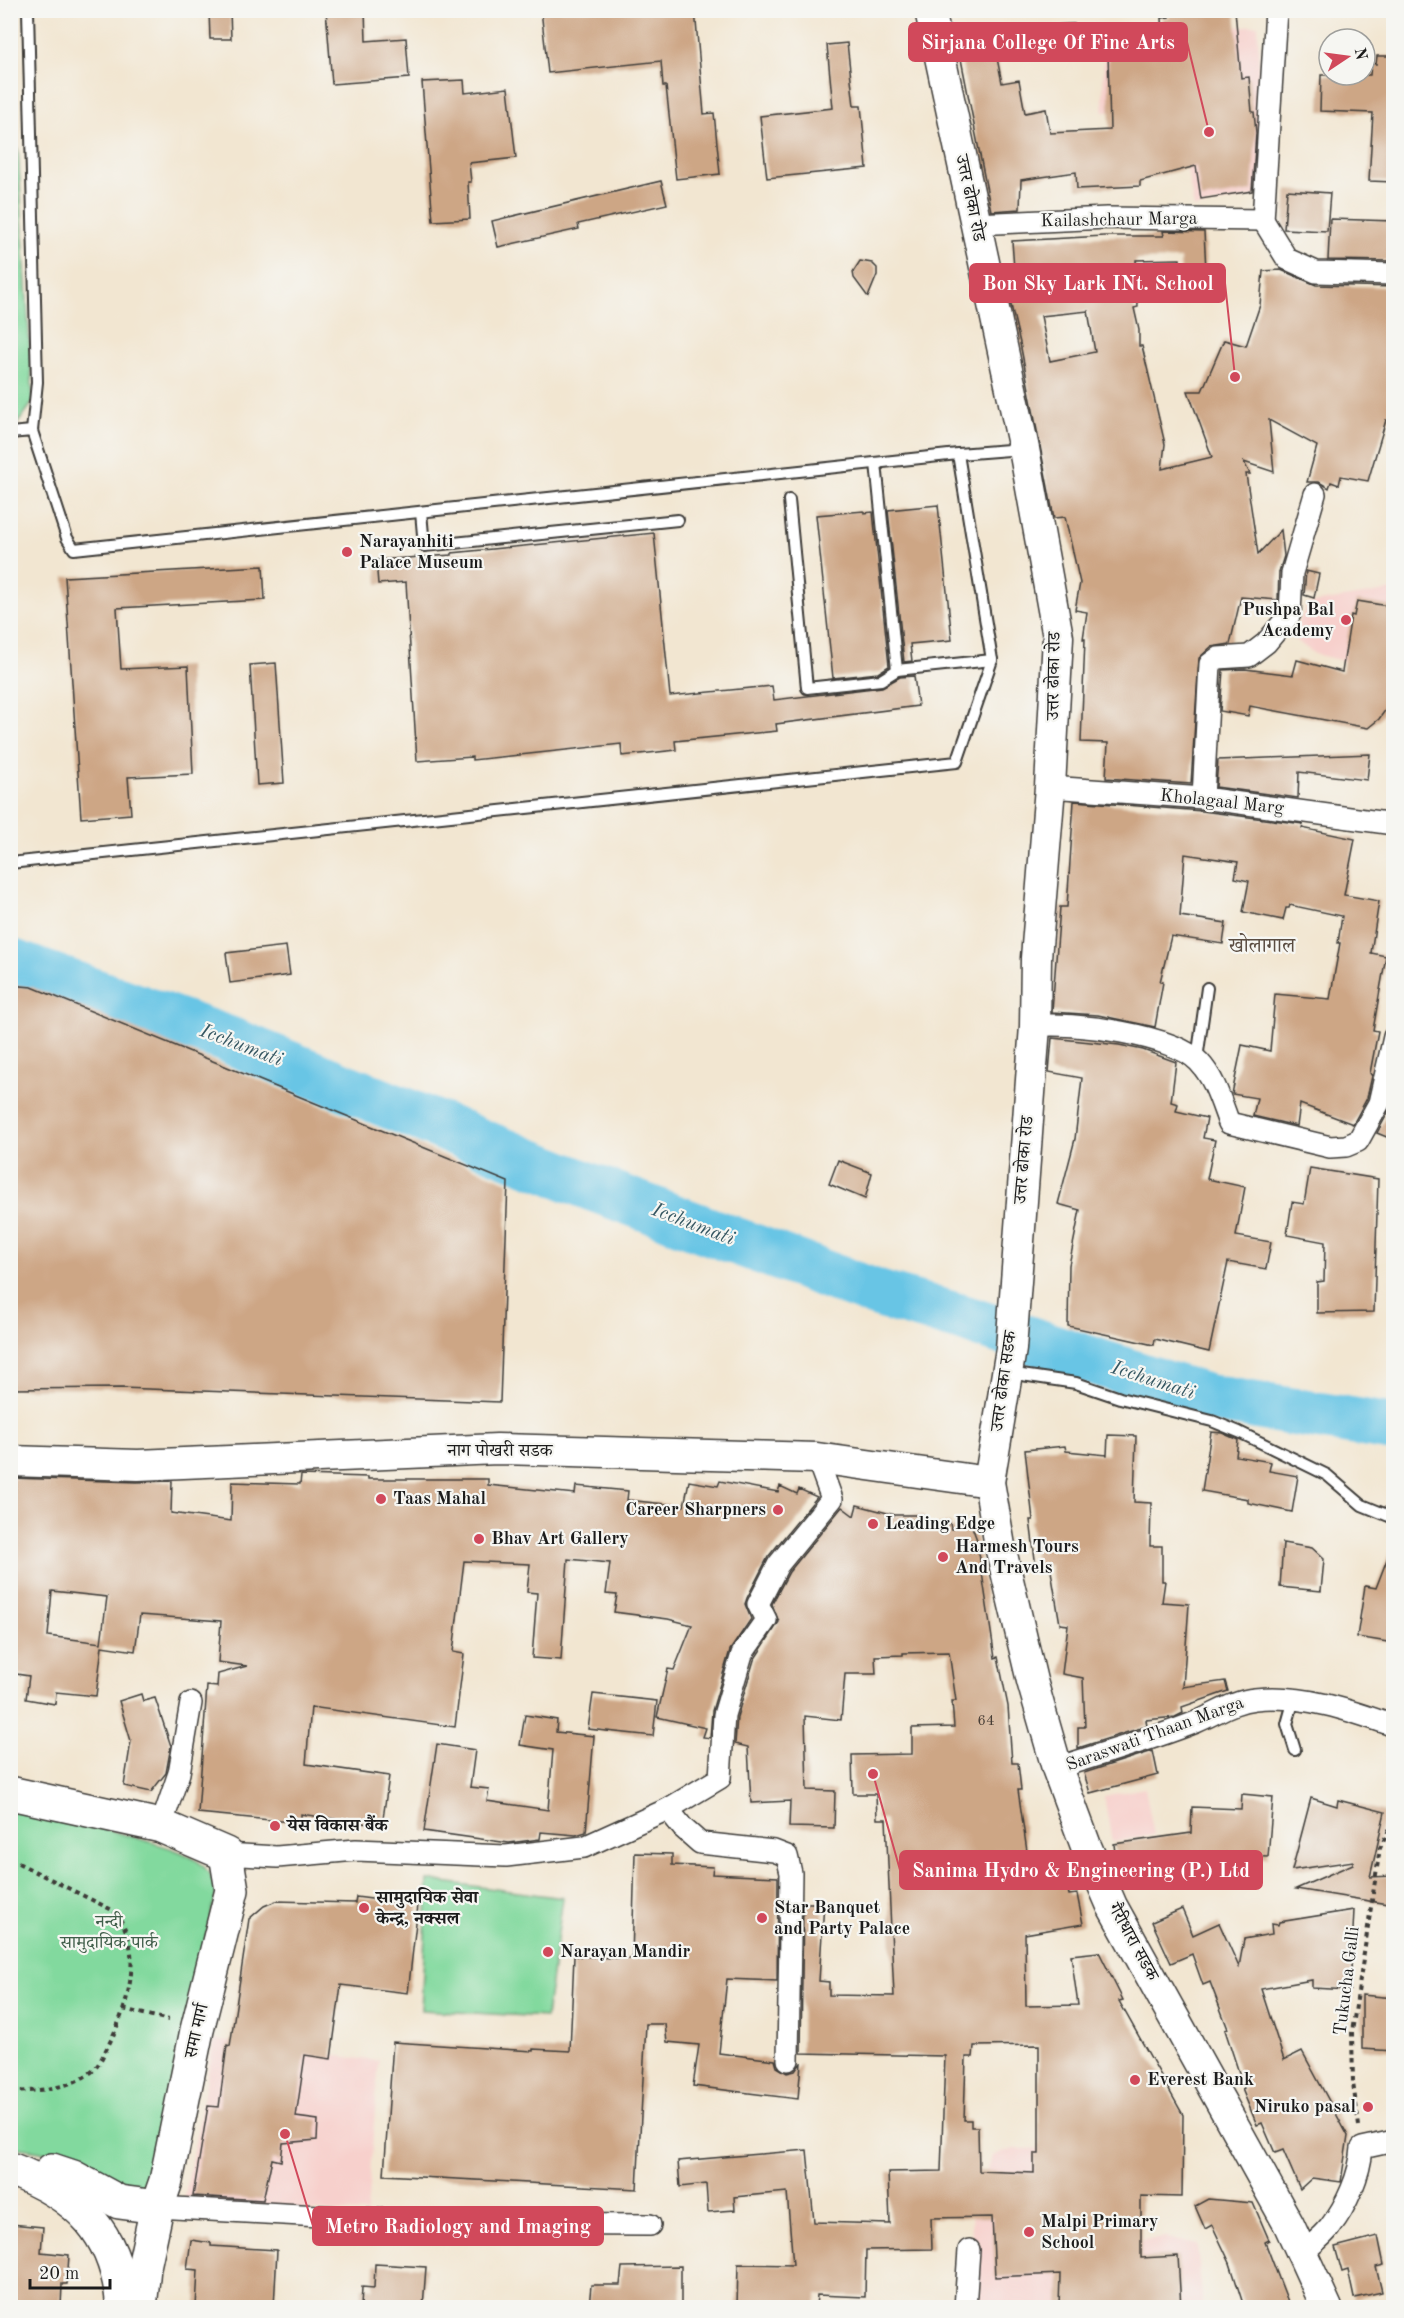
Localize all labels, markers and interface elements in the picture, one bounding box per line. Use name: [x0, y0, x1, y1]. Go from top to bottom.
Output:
callout: Sirjana College Of Fine Arts: [909, 23, 1187, 61]
north arrow: [1317, 27, 1377, 87]
text: Sirjana College Of Fine Arts: [921, 34, 1175, 54]
text: N: [1350, 46, 1369, 63]
street label: उत्तर ढोका रोड: [952, 152, 990, 245]
street label: Kailashchaur Marga: [1040, 210, 1198, 230]
callout: Bon Sky Lark INt. School: [970, 264, 1225, 302]
text: Bon Sky Lark INt. School: [982, 275, 1214, 295]
place label: Narayanhiti Palace Museum: [359, 533, 483, 572]
marker: Narayanhiti Palace Museum: [340, 545, 354, 559]
place label: Pushpa Bal Academy: [1242, 601, 1334, 640]
marker: Pushpa Bal Academy: [1339, 613, 1353, 627]
street label: उत्तर ढोका रोड: [1042, 630, 1064, 721]
street label: Kholagaal Marg: [1159, 787, 1285, 817]
district label: खोलागाल: [1228, 933, 1296, 957]
water label: Icchumati: [196, 1021, 285, 1071]
street label: उत्तर ढोका रोड: [1009, 1113, 1037, 1206]
water label: Icchumati: [648, 1200, 737, 1250]
street label: उत्तर ढोका सडक: [986, 1328, 1020, 1433]
water label: Icchumati: [1108, 1358, 1198, 1404]
street label: नाग पोखरी सडक: [446, 1439, 554, 1460]
place label: Taas Mahal: [393, 1490, 486, 1508]
marker: Taas Mahal: [374, 1492, 388, 1506]
place label: Career Sharpners: [625, 1501, 766, 1519]
marker: Career Sharpners: [771, 1503, 785, 1517]
place label: Leading Edge: [885, 1515, 995, 1533]
marker: Leading Edge: [866, 1517, 880, 1531]
place label: Bhav Art Gallery: [491, 1530, 629, 1548]
marker: Bhav Art Gallery: [472, 1532, 486, 1546]
place label: Harmesh Tours And Travels: [955, 1538, 1079, 1577]
marker: Harmesh Tours And Travels: [936, 1550, 950, 1564]
street label: Saraswati Thaan Marga: [1064, 1693, 1246, 1775]
house number: 64: [977, 1714, 995, 1729]
place label: येस विकास बैंक: [285, 1814, 389, 1835]
marker: येस विकास बैंक: [268, 1819, 282, 1833]
callout: Sanima Hydro & Engineering (P.) Ltd: [900, 1851, 1262, 1889]
text: Sanima Hydro & Engineering (P.) Ltd: [912, 1861, 1250, 1882]
place label: सामुदायिक सेवा केन्द्र, नक्सल: [374, 1887, 479, 1928]
street label: गैरीधारा सडक: [1104, 1898, 1165, 1985]
place label: Star Banquet and Party Palace: [774, 1899, 910, 1938]
marker: सामुदायिक सेवा केन्द्र, नक्सल: [357, 1901, 371, 1915]
park label: नन्दी सामुदायिक पार्क: [59, 1911, 159, 1953]
marker: Star Banquet and Party Palace: [755, 1911, 769, 1925]
street label: Tukucha Galli: [1331, 1925, 1363, 2036]
place label: Narayan Mandir: [560, 1943, 690, 1961]
marker: Narayan Mandir: [541, 1945, 555, 1959]
street label: समा मार्ग: [180, 2000, 212, 2061]
place label: Everest Bank: [1147, 2071, 1254, 2089]
marker: Everest Bank: [1128, 2073, 1142, 2087]
place label: Niruko pasal: [1254, 2098, 1356, 2116]
marker: Niruko pasal: [1361, 2100, 1375, 2114]
callout: Metro Radiology and Imaging: [313, 2207, 603, 2245]
place label: Malpi Primary School: [1041, 2213, 1158, 2252]
text: Metro Radiology and Imaging: [325, 2218, 591, 2238]
marker: Malpi Primary School: [1022, 2225, 1036, 2239]
scale bar: [30, 2252, 110, 2290]
text: 20 m: [39, 2265, 79, 2283]

